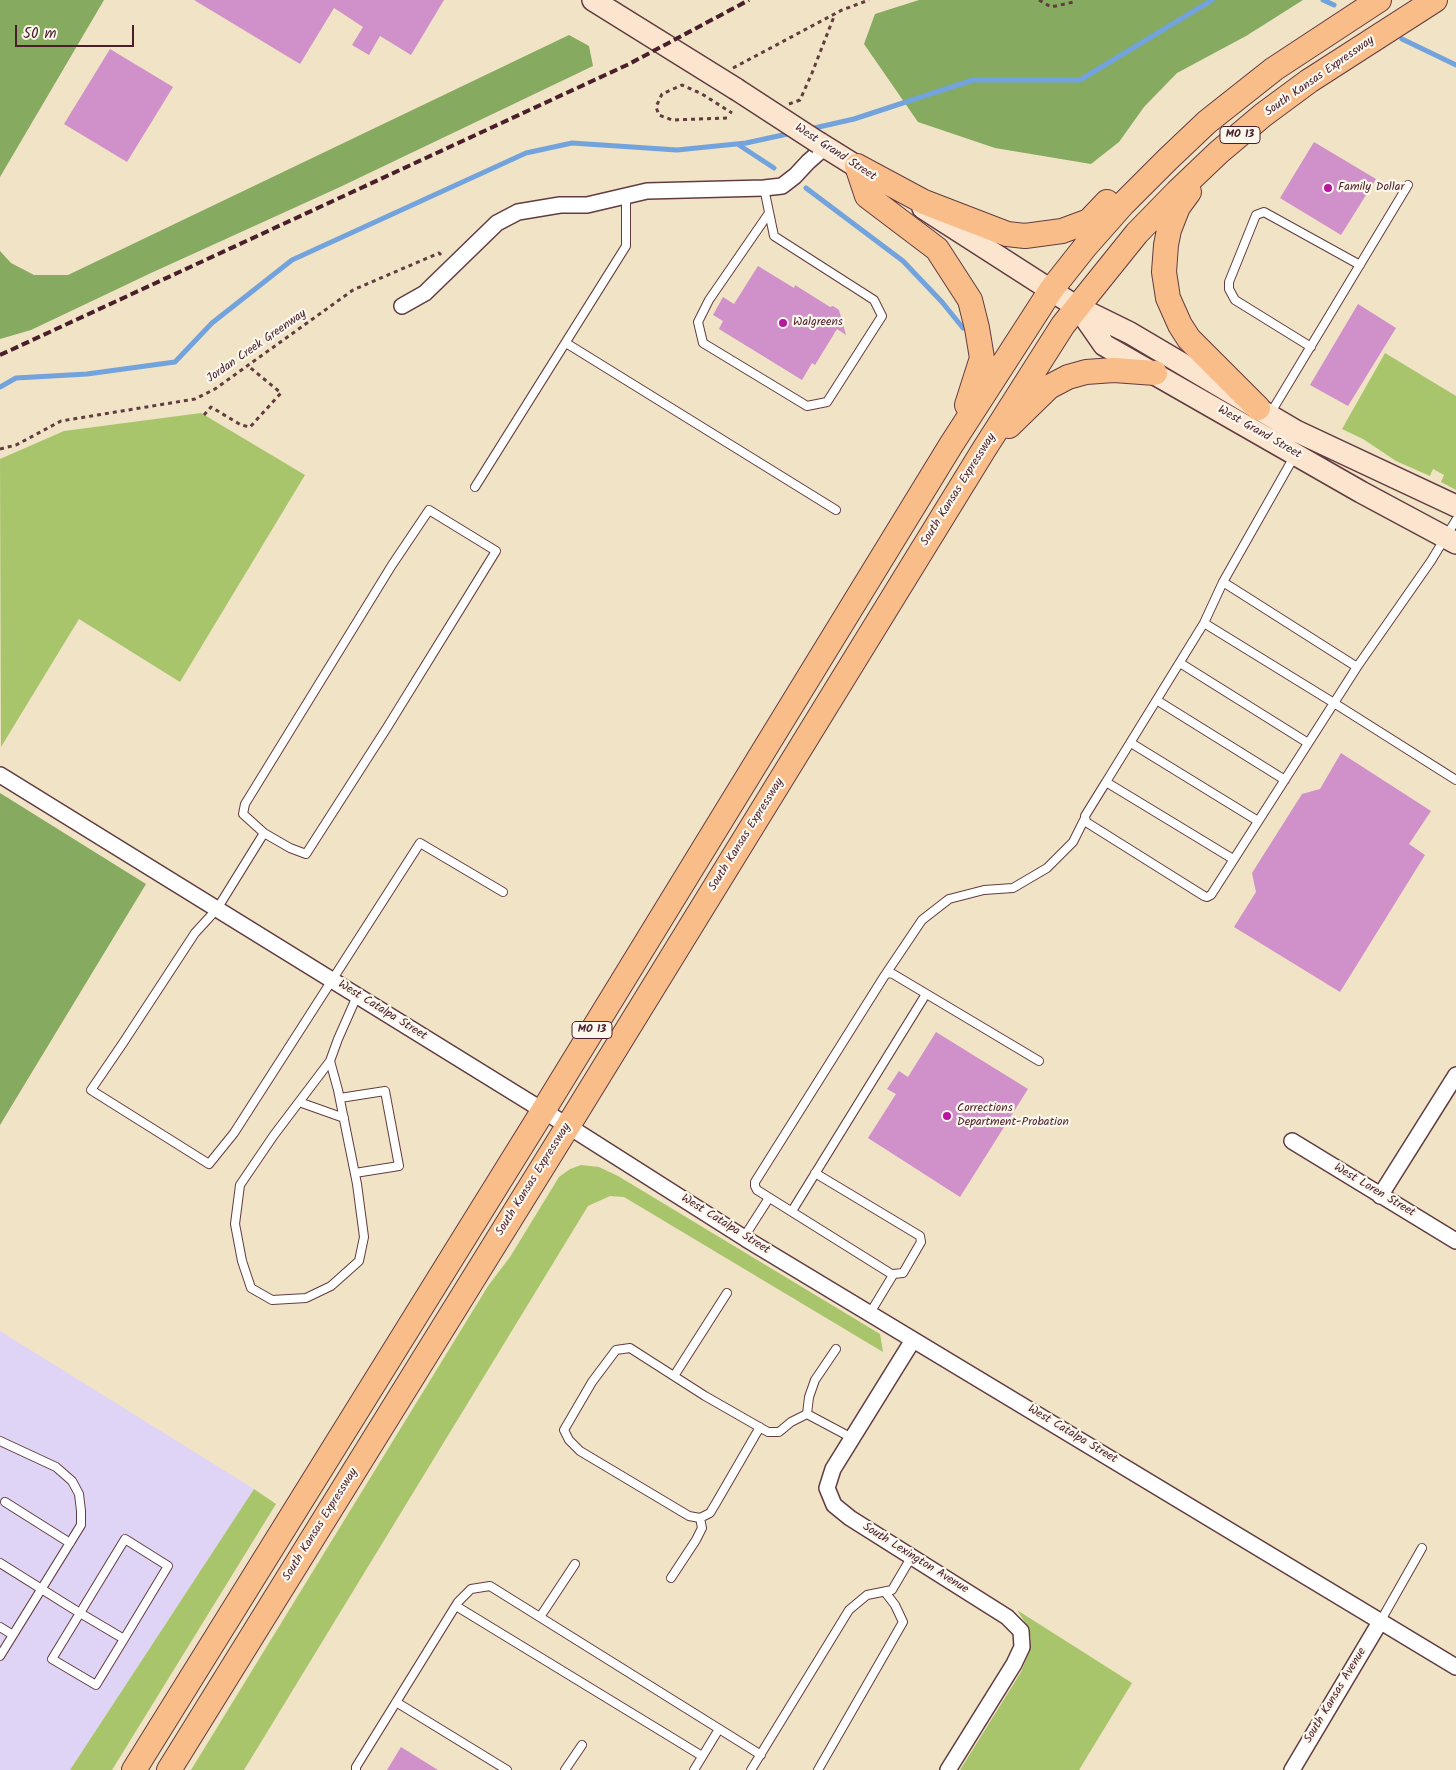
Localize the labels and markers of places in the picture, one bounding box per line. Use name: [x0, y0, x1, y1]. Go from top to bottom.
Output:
place label: Family Dollar: [1338, 181, 1404, 195]
marker: Family Dollar: [1322, 182, 1334, 194]
place label: Walgreens: [793, 316, 843, 330]
marker: Walgreens: [777, 317, 789, 329]
place label: Corrections Department-Probation: [957, 1102, 1069, 1130]
marker: Corrections Department-Probation: [941, 1110, 953, 1122]

